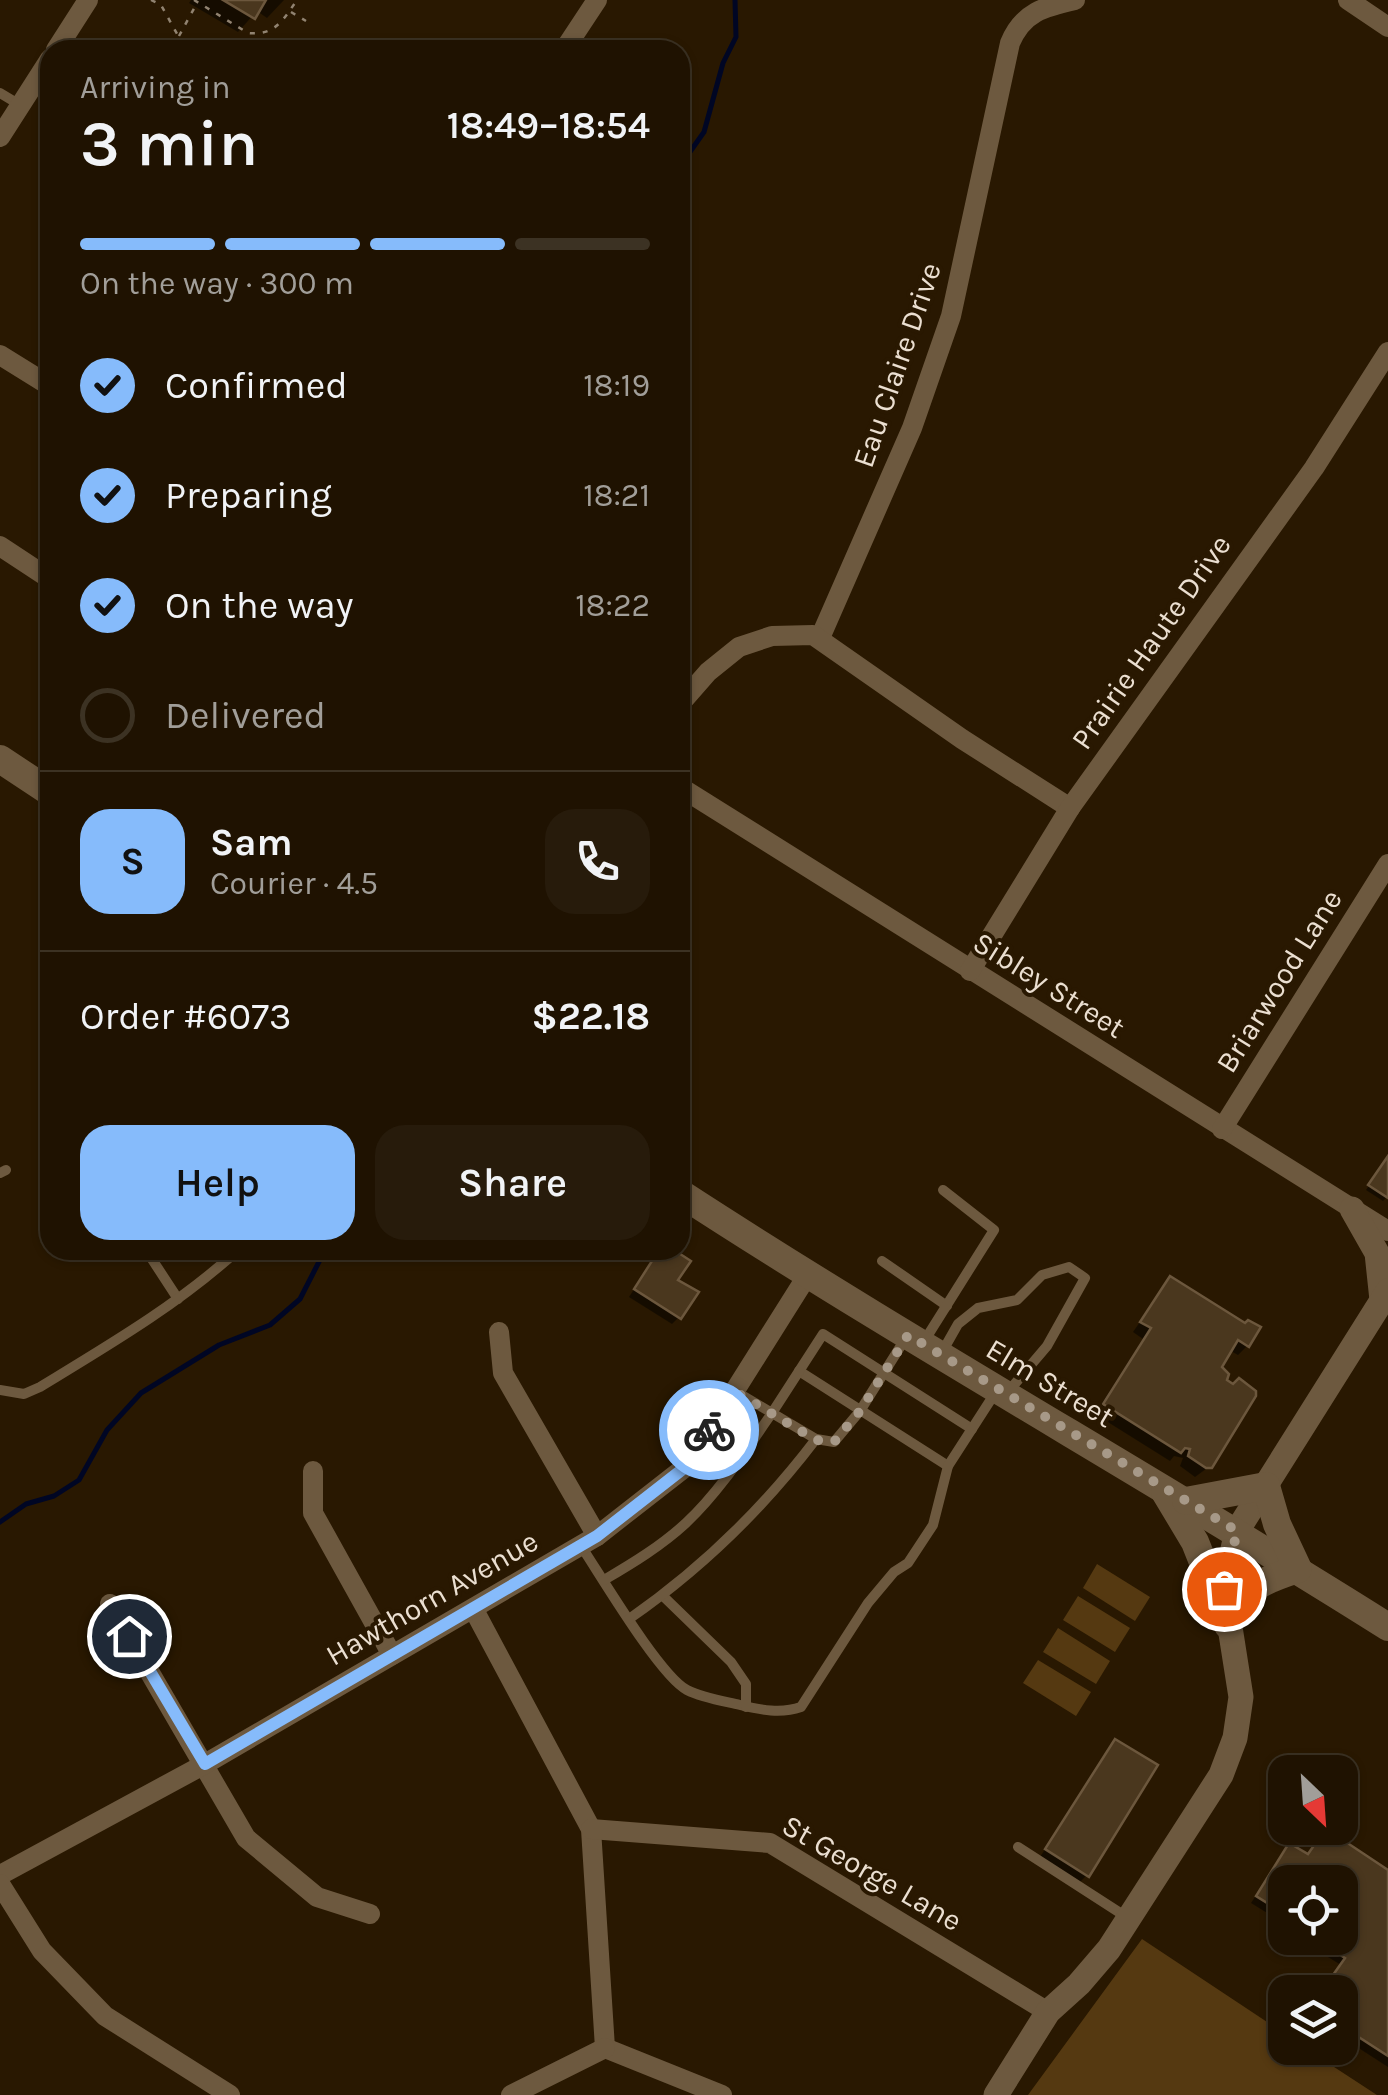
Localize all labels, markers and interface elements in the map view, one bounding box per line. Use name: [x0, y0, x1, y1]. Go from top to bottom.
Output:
text: Arriving in: [80, 69, 231, 106]
text: 18:49–18:54: [447, 103, 650, 148]
text: 3 min: [80, 105, 258, 181]
street label: Eau Claire Drive: [845, 258, 949, 472]
text: On the way · 300 m: [80, 265, 354, 302]
icon: check: [80, 358, 135, 413]
text: Confirmed: [165, 363, 348, 408]
text: 18:19: [583, 367, 650, 404]
icon: check: [80, 468, 135, 523]
text: Preparing: [165, 473, 332, 518]
text: 18:21: [583, 477, 650, 514]
street label: Prairie Haute Drive: [1063, 528, 1239, 756]
icon: check: [80, 578, 135, 633]
text: On the way: [165, 583, 353, 628]
text: 18:22: [575, 587, 650, 624]
text: Delivered: [165, 693, 326, 738]
button: phone: [545, 809, 650, 914]
text: Sam: [210, 820, 293, 865]
text: S: [120, 839, 145, 884]
text: Courier · 4.5: [210, 865, 378, 902]
street label: Briarwood Lane: [1208, 883, 1350, 1079]
street label: Sibley Street: [966, 924, 1132, 1046]
text: Order #6073: [80, 994, 291, 1039]
text: $22.18: [532, 994, 650, 1039]
button: Help: [80, 1125, 355, 1240]
button: Share: [375, 1125, 650, 1240]
street label: Elm Street: [980, 1331, 1120, 1435]
courier: [659, 1380, 759, 1480]
icon: bike: [682, 1403, 737, 1458]
street label: Hawthorn Avenue: [320, 1523, 544, 1673]
pin: [1182, 1547, 1267, 1632]
icon: bag: [1197, 1562, 1252, 1617]
pin: [87, 1594, 172, 1679]
icon: home: [102, 1609, 157, 1664]
north arrow: [1268, 1755, 1358, 1845]
map controls: [1268, 1755, 1358, 2065]
street label: St George Lane: [776, 1807, 968, 1939]
button: locate: [1268, 1865, 1358, 1955]
button: layers: [1268, 1975, 1358, 2065]

